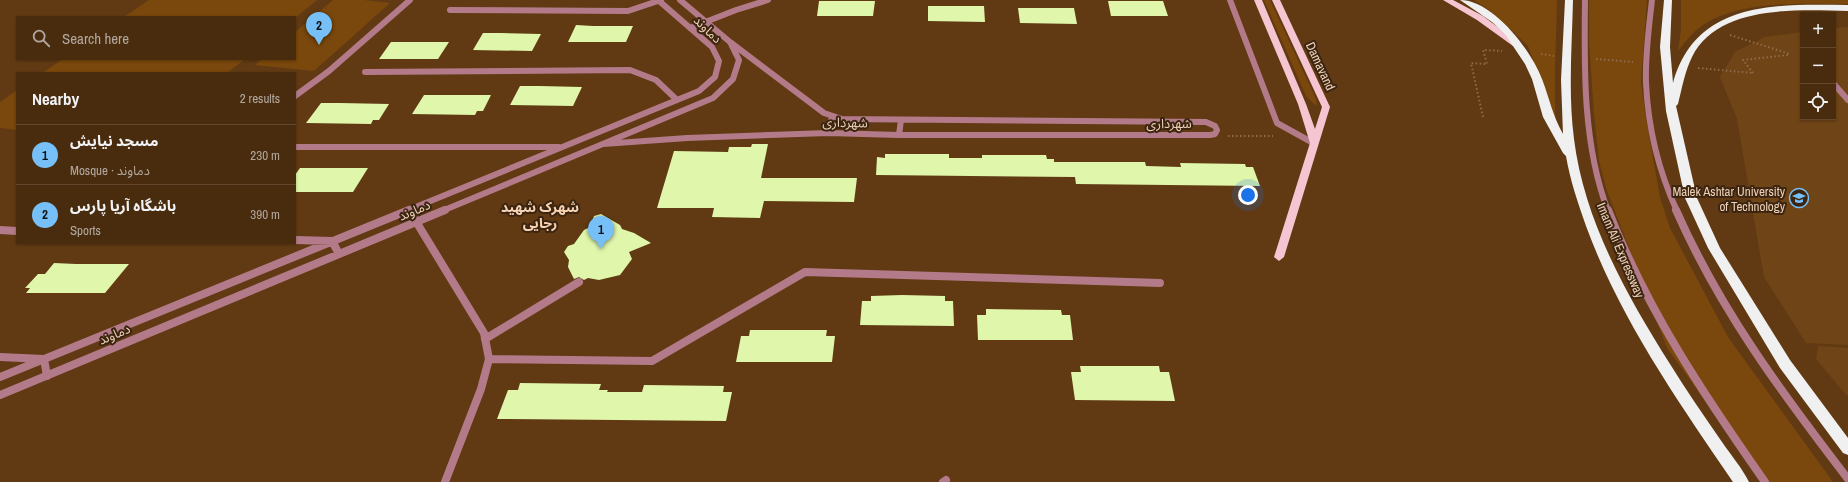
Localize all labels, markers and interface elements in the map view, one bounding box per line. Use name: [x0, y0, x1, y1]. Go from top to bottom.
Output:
pin: 2: [306, 12, 332, 45]
street label: دماوند: [690, 12, 725, 47]
map controls: [1800, 12, 1836, 120]
button: +: [1800, 12, 1836, 48]
search box: [16, 16, 296, 60]
icon: search: [30, 27, 52, 49]
text: Search here: [62, 28, 129, 49]
street label: Damavand: [1302, 39, 1339, 93]
button: −: [1800, 48, 1836, 84]
button: locate: [1800, 84, 1836, 120]
text: Nearby: [32, 87, 79, 110]
text: 2 results: [240, 90, 280, 107]
street label: شهرداری: [822, 114, 868, 131]
street label: شهرداری: [1146, 115, 1192, 132]
text: مسجد نیایش: [70, 130, 158, 151]
text: 1: [42, 147, 48, 164]
text: 230 m: [250, 147, 280, 164]
text: Mosque · دماوند: [70, 162, 150, 179]
place label: Malek Ashtar University of Technology: [1672, 183, 1786, 215]
your location: [1238, 185, 1258, 205]
school or university icon: Malek Ashtar University of Technology: [1788, 187, 1810, 209]
text: باشگاه آریا پارس: [70, 195, 176, 216]
street label: دماوند: [396, 196, 433, 225]
district label: شهرک شهید رجایی: [501, 198, 579, 232]
street label: Imam Ali Expressway: [1593, 200, 1649, 301]
text: 2: [42, 206, 48, 223]
text: 390 m: [250, 206, 280, 223]
pin: 1: [588, 216, 614, 249]
text: Sports: [70, 222, 101, 239]
street label: دماوند: [96, 320, 133, 349]

